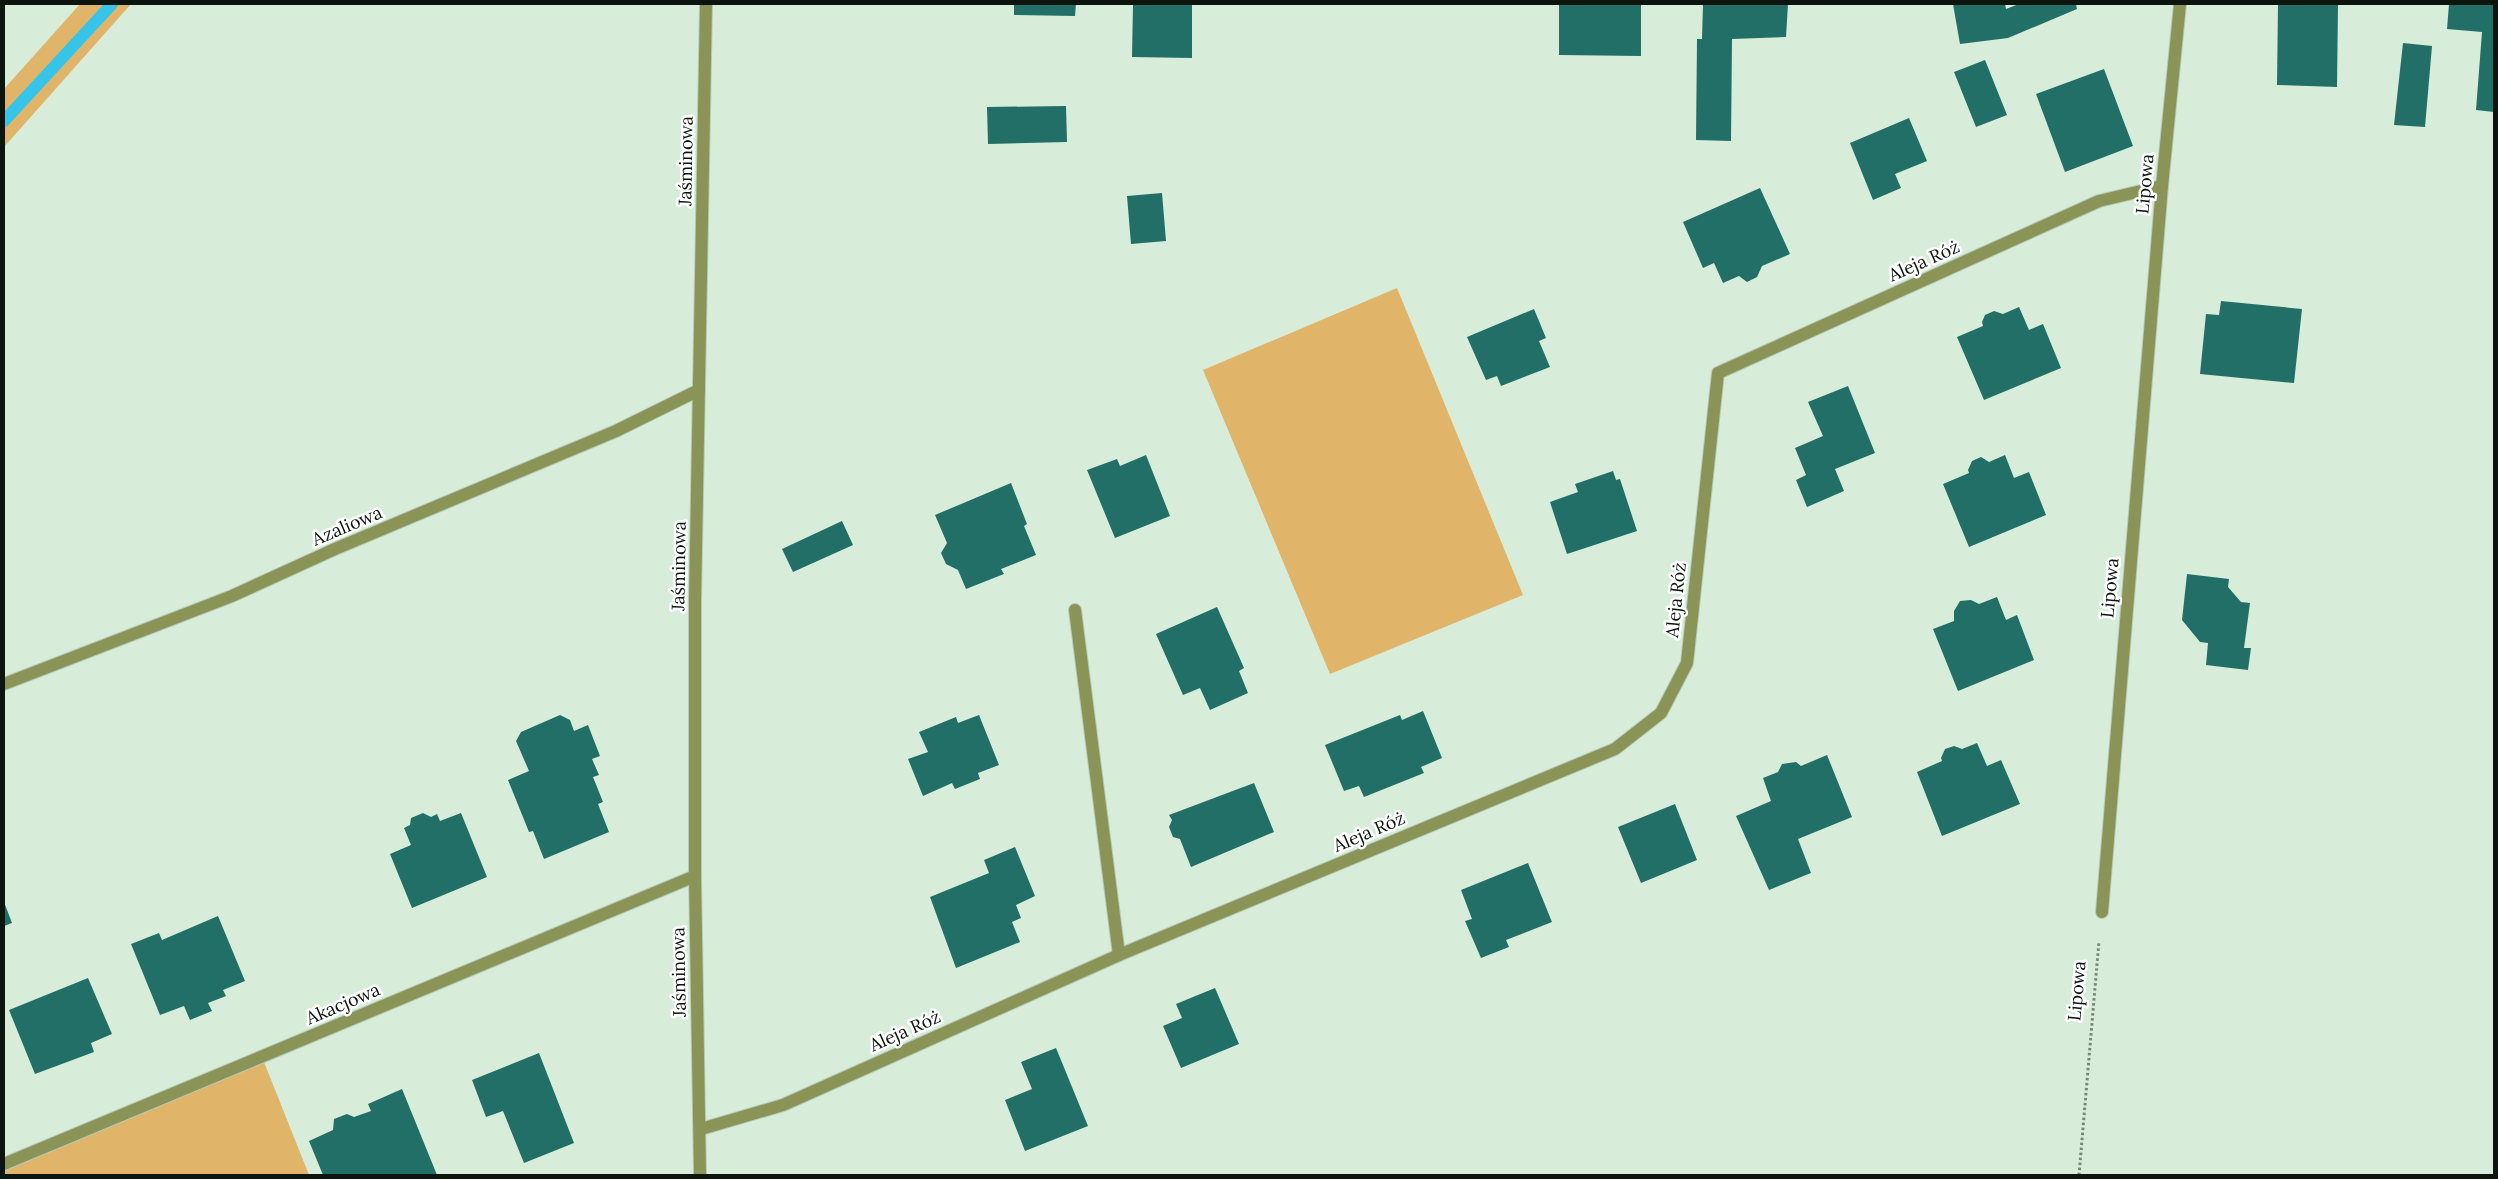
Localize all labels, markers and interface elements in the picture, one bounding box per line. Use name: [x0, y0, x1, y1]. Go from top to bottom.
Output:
street label: Jaśminowa: [673, 116, 698, 207]
street label: Lipowa: [2130, 153, 2159, 215]
street label: Aleja Róż: [1884, 235, 1963, 287]
street label: Azaliowa: [307, 500, 385, 551]
street label: Jaśminowa: [666, 521, 691, 612]
street label: Lipowa: [2095, 557, 2124, 619]
street label: Aleja Róż: [1660, 561, 1691, 640]
street label: Aleja Róż: [1329, 806, 1408, 857]
street label: Jaśminowa: [666, 927, 691, 1018]
street label: Lipowa: [2062, 960, 2091, 1022]
street label: Akacjowa: [301, 978, 383, 1030]
street label: Aleja Róż: [865, 1005, 944, 1057]

